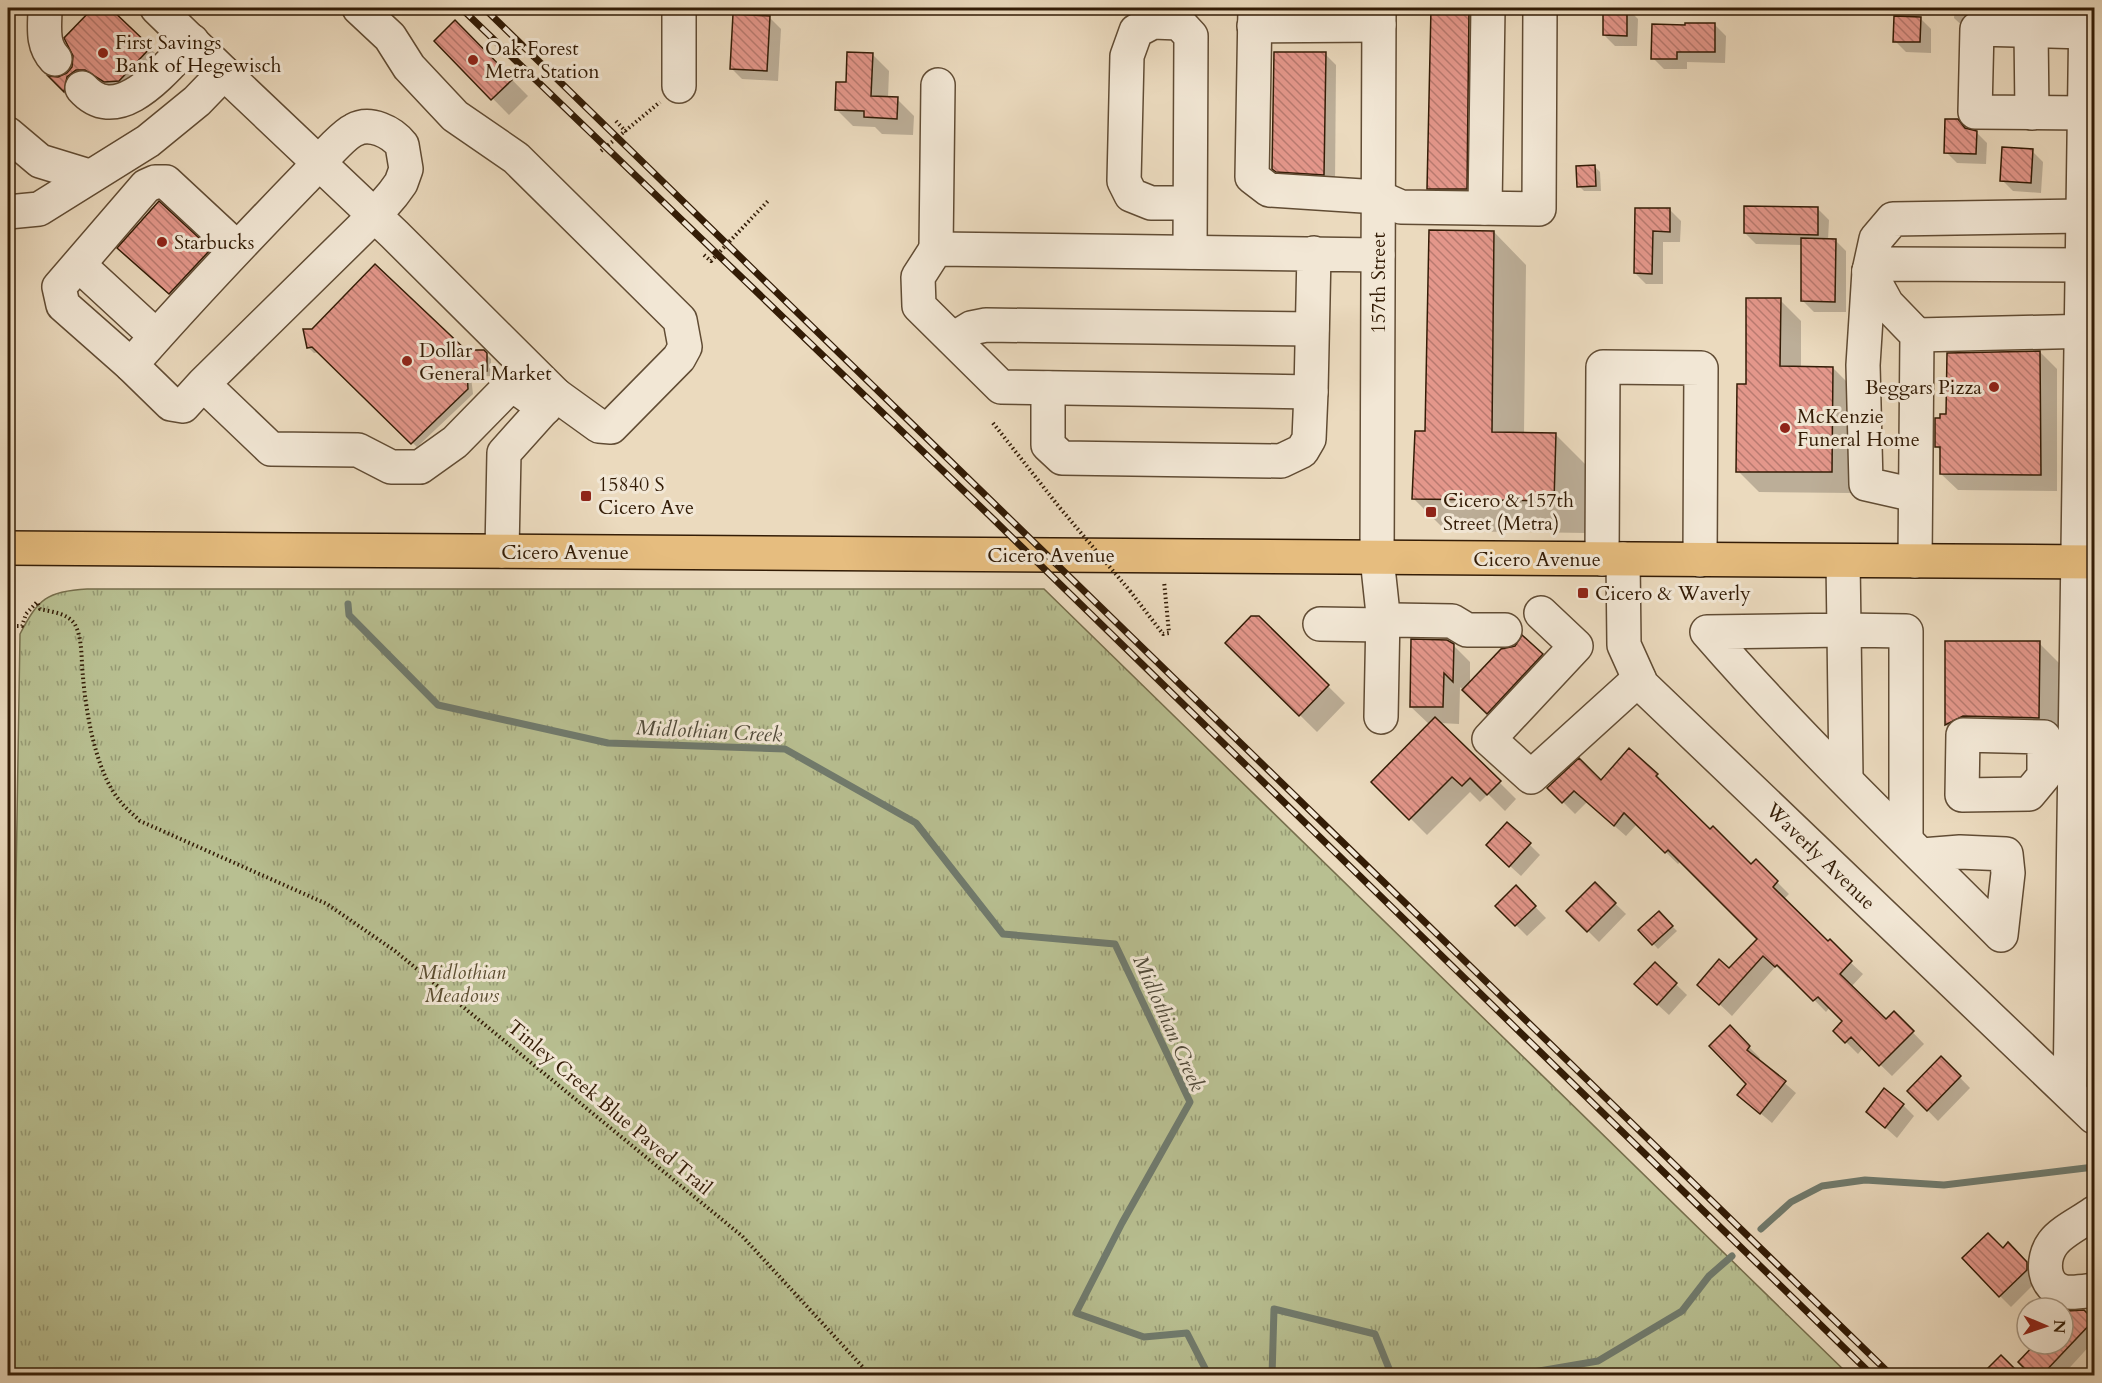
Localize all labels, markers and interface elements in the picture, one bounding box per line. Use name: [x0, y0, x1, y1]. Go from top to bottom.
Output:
place label: First Savings Bank of Hegewisch: [115, 29, 282, 79]
place label: Oak Forest Metra Station: [485, 35, 600, 85]
marker: First Savings Bank of Hegewisch: [96, 46, 110, 60]
marker: Oak Forest Metra Station: [466, 53, 480, 67]
place label: Starbucks: [174, 229, 255, 256]
street label: 157th Street: [1365, 232, 1392, 334]
marker: Starbucks: [155, 235, 169, 249]
place label: Dollar General Market: [419, 337, 552, 387]
marker: Dollar General Market: [400, 354, 414, 368]
place label: Beggars Pizza: [1865, 374, 1982, 401]
marker: Beggars Pizza: [1987, 380, 2001, 394]
place label: McKenzie Funeral Home: [1797, 403, 1920, 453]
marker: McKenzie Funeral Home: [1778, 421, 1792, 435]
place label: 15840 S Cicero Ave: [598, 471, 694, 521]
place label: Cicero & 157th Street (Metra): [1443, 487, 1574, 537]
marker: 15840 S Cicero Ave: [579, 489, 593, 503]
marker: Cicero & 157th Street (Metra): [1424, 505, 1438, 519]
street label: Cicero Avenue: [501, 539, 629, 566]
street label: Cicero Avenue: [987, 542, 1115, 569]
street label: Cicero Avenue: [1473, 546, 1601, 573]
place label: Cicero & Waverly: [1595, 580, 1751, 607]
marker: Cicero & Waverly: [1576, 586, 1590, 600]
water label: Midlothian Creek: [635, 713, 784, 750]
street label: Waverly Avenue: [1759, 796, 1882, 916]
water label: Midlothian Creek: [1125, 950, 1212, 1097]
park label: Midlothian Meadows: [418, 959, 506, 1009]
street label: Tinley Creek Blue Paved Trail: [502, 1014, 718, 1201]
north arrow: [2015, 1296, 2075, 1356]
text: N: [2048, 1319, 2070, 1334]

